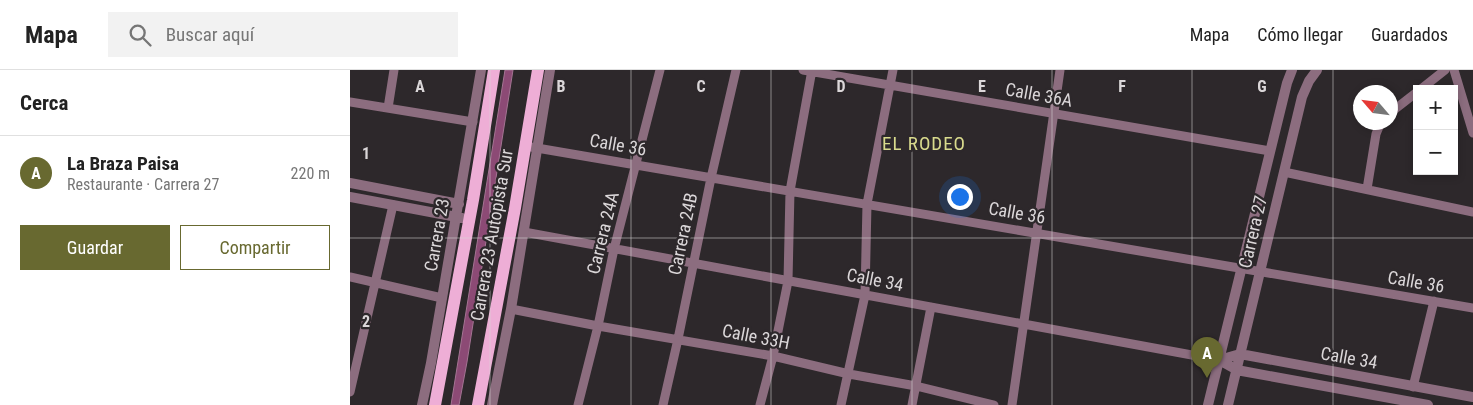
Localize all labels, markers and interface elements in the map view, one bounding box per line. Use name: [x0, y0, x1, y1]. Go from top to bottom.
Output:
search box: [108, 12, 458, 57]
text: Mapa: [25, 21, 78, 49]
icon: search: [126, 21, 154, 49]
text: Buscar aquí: [166, 23, 254, 46]
text: Mapa: [1190, 24, 1229, 45]
text: Cómo llegar: [1257, 24, 1343, 45]
text: Guardados: [1371, 24, 1448, 45]
text: A: [415, 77, 425, 96]
text: B: [557, 77, 566, 96]
text: C: [696, 77, 706, 96]
text: D: [836, 77, 846, 96]
text: E: [978, 77, 986, 96]
text: F: [1118, 77, 1126, 96]
text: G: [1257, 77, 1267, 96]
street label: Calle 36A: [1004, 78, 1075, 111]
north arrow: [1353, 85, 1398, 130]
map controls: [1413, 85, 1458, 175]
button: +: [1413, 85, 1458, 130]
text: Cerca: [20, 91, 68, 115]
street label: Calle 36: [588, 129, 648, 160]
button: −: [1413, 130, 1458, 175]
district label: EL RODEO: [882, 132, 966, 155]
text: 1: [362, 144, 370, 163]
street label: Carrera 23 Autopista Sur: [466, 147, 517, 322]
text: La Braza Paisa: [67, 152, 179, 175]
text: A: [31, 164, 41, 183]
text: 220 m: [291, 164, 330, 183]
text: Restaurante · Carrera 27: [67, 175, 219, 194]
your location: [947, 184, 973, 210]
street label: Carrera 24A: [582, 189, 623, 276]
street label: Carrera 24B: [664, 191, 701, 277]
street label: Carrera 27: [1234, 194, 1271, 270]
street label: Carrera 23: [420, 197, 453, 273]
street label: Calle 36: [987, 197, 1047, 228]
button: Guardar: [20, 225, 170, 270]
button: Compartir: [180, 225, 330, 270]
street label: Calle 34: [845, 264, 905, 295]
street label: Calle 36: [1386, 266, 1446, 297]
text: 2: [362, 312, 370, 331]
street label: Calle 33H: [720, 320, 792, 353]
pin: A: [1191, 337, 1223, 378]
street label: Calle 34: [1319, 342, 1379, 373]

